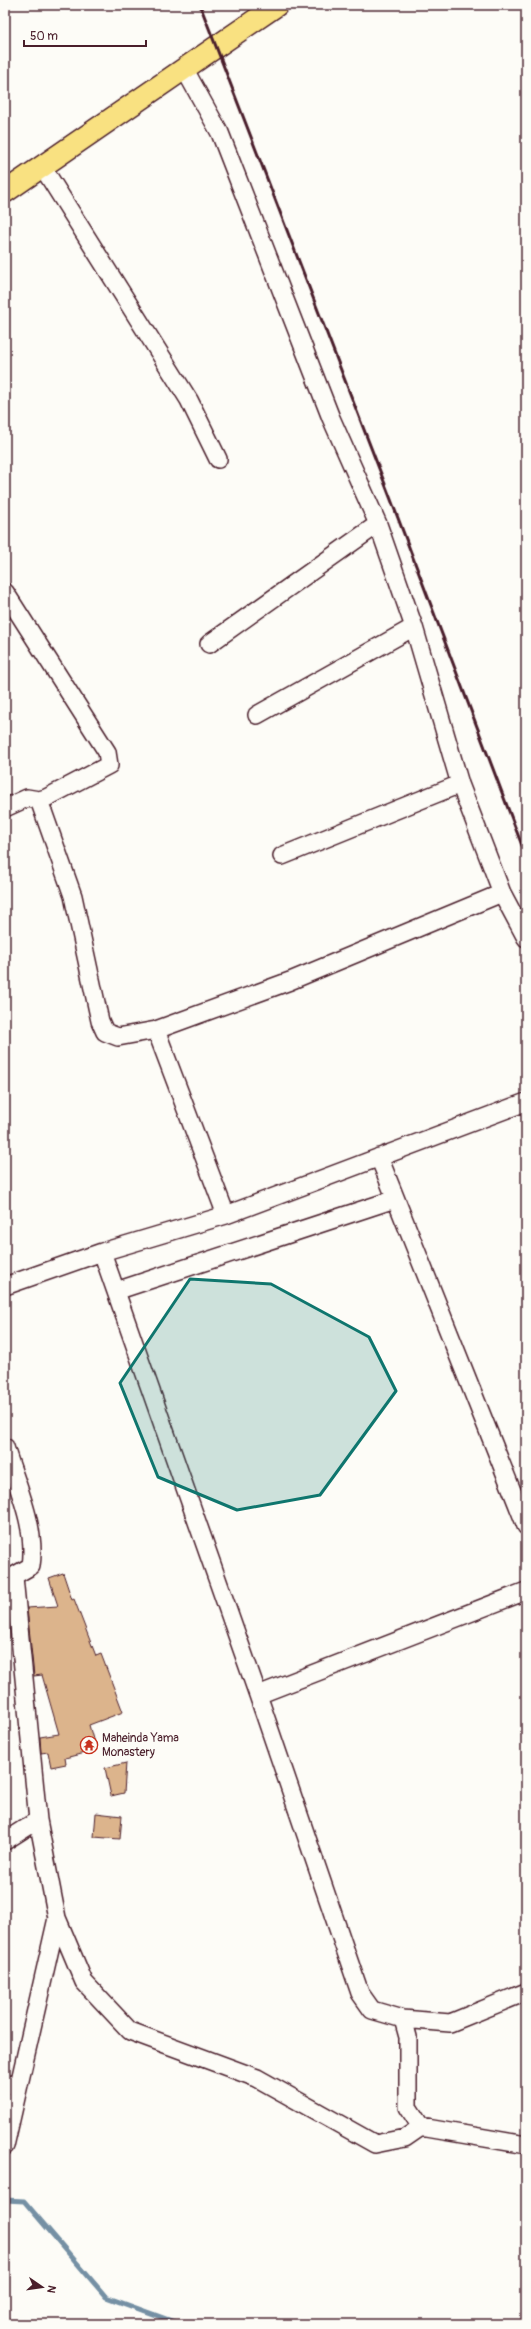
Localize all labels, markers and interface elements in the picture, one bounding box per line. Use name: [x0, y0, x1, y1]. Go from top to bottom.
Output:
scale bar: [24, 22, 146, 48]
text: 50 m: [30, 29, 58, 44]
place label: Maheinda Yama Monastery: [102, 1731, 179, 1760]
temple icon: Maheinda Yama Monastery: [79, 1735, 99, 1755]
north arrow: [22, 2267, 62, 2307]
text: N: [44, 2284, 58, 2295]

